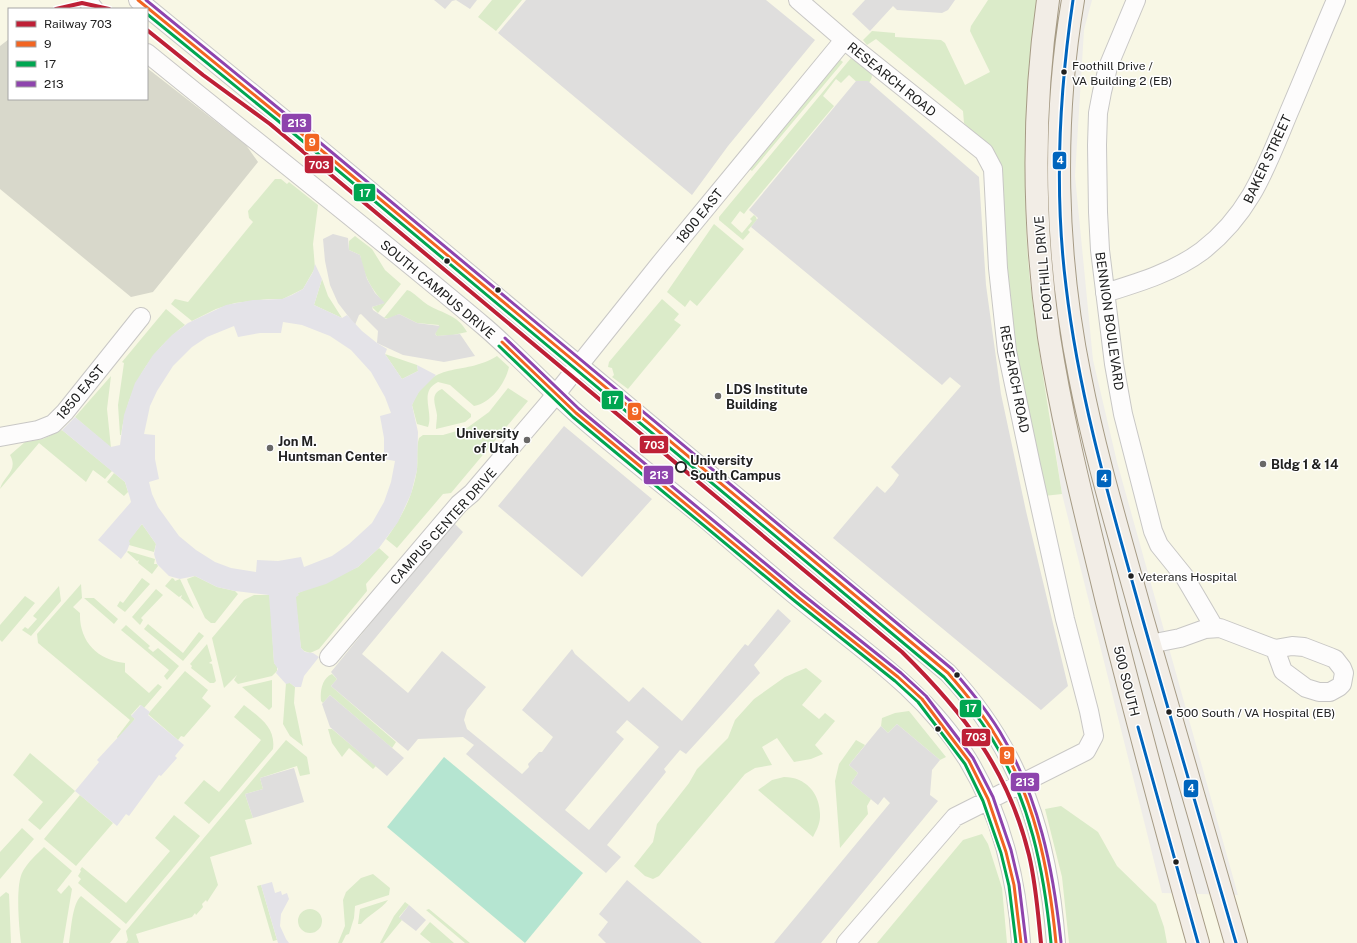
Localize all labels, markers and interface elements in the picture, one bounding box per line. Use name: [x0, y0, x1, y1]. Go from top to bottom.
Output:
legend: [8, 8, 148, 100]
text: Railway 703: [44, 17, 112, 31]
text: 9: [44, 37, 52, 51]
street label: RESEARCH ROAD: [844, 39, 939, 120]
text: 17: [44, 57, 56, 71]
place label: Foothill Drive / VA Building 2 (EB): [1072, 59, 1172, 88]
marker: Foothill Drive / VA Building 2 (EB): [1059, 67, 1069, 77]
text: 213: [44, 77, 64, 91]
street label: BAKER STREET: [1240, 112, 1295, 206]
line badge: 213: [281, 113, 312, 133]
text: 213: [287, 117, 307, 129]
line badge: 9: [304, 133, 320, 152]
text: 9: [308, 136, 316, 148]
line badge: 4: [1052, 151, 1067, 170]
text: 4: [1056, 154, 1064, 166]
line badge: 703: [304, 155, 334, 174]
text: 703: [308, 159, 330, 171]
line badge: 17: [353, 183, 376, 202]
street label: 1800 EAST: [673, 186, 726, 247]
text: 17: [359, 187, 371, 199]
street label: FOOTHILL DRIVE: [1031, 215, 1056, 321]
street label: SOUTH CAMPUS DRIVE: [377, 237, 498, 342]
street label: BENNION BOULEVARD: [1092, 251, 1127, 391]
unlabelled marker: [442, 256, 452, 266]
unlabelled marker: [493, 285, 503, 295]
street label: RESEARCH ROAD: [997, 324, 1032, 434]
street label: 1850 EAST: [53, 362, 108, 423]
place label: LDS Institute Building: [726, 382, 808, 412]
line badge: 17: [601, 390, 624, 410]
marker: LDS Institute Building: [713, 391, 723, 401]
text: 17: [607, 394, 619, 406]
line badge: 9: [627, 402, 642, 421]
text: 9: [631, 405, 639, 417]
place label: University of Utah: [456, 426, 520, 456]
place label: Jon M. Huntsman Center: [278, 434, 388, 464]
marker: University of Utah: [522, 435, 532, 445]
line badge: 703: [639, 435, 669, 454]
text: 703: [643, 439, 665, 451]
marker: Jon M. Huntsman Center: [265, 443, 275, 453]
place label: University South Campus: [690, 453, 781, 483]
place label: Bldg 1 & 14: [1271, 457, 1339, 472]
marker: Bldg 1 & 14: [1258, 459, 1268, 469]
marker: University South Campus: [675, 461, 687, 473]
street label: CAMPUS CENTER DRIVE: [387, 465, 500, 588]
line badge: 213: [643, 465, 674, 485]
text: 213: [649, 469, 669, 481]
line badge: 4: [1096, 469, 1112, 488]
text: 4: [1100, 472, 1108, 484]
place label: Veterans Hospital: [1138, 570, 1238, 584]
marker: Veterans Hospital: [1126, 571, 1136, 581]
street label: 500 SOUTH: [1111, 644, 1142, 718]
unlabelled marker: [952, 670, 962, 680]
line badge: 17: [959, 699, 982, 718]
text: 17: [965, 702, 977, 714]
place label: 500 South / VA Hospital (EB): [1176, 706, 1335, 720]
marker: 500 South / VA Hospital (EB): [1164, 707, 1174, 717]
unlabelled marker: [933, 724, 943, 734]
line badge: 703: [961, 728, 991, 747]
text: 703: [965, 731, 987, 743]
line badge: 9: [999, 746, 1015, 765]
text: 9: [1003, 749, 1011, 761]
line badge: 213: [1010, 772, 1040, 792]
text: 213: [1015, 776, 1035, 788]
line badge: 4: [1183, 779, 1199, 798]
text: 4: [1187, 782, 1195, 794]
unlabelled marker: [1171, 857, 1181, 867]

